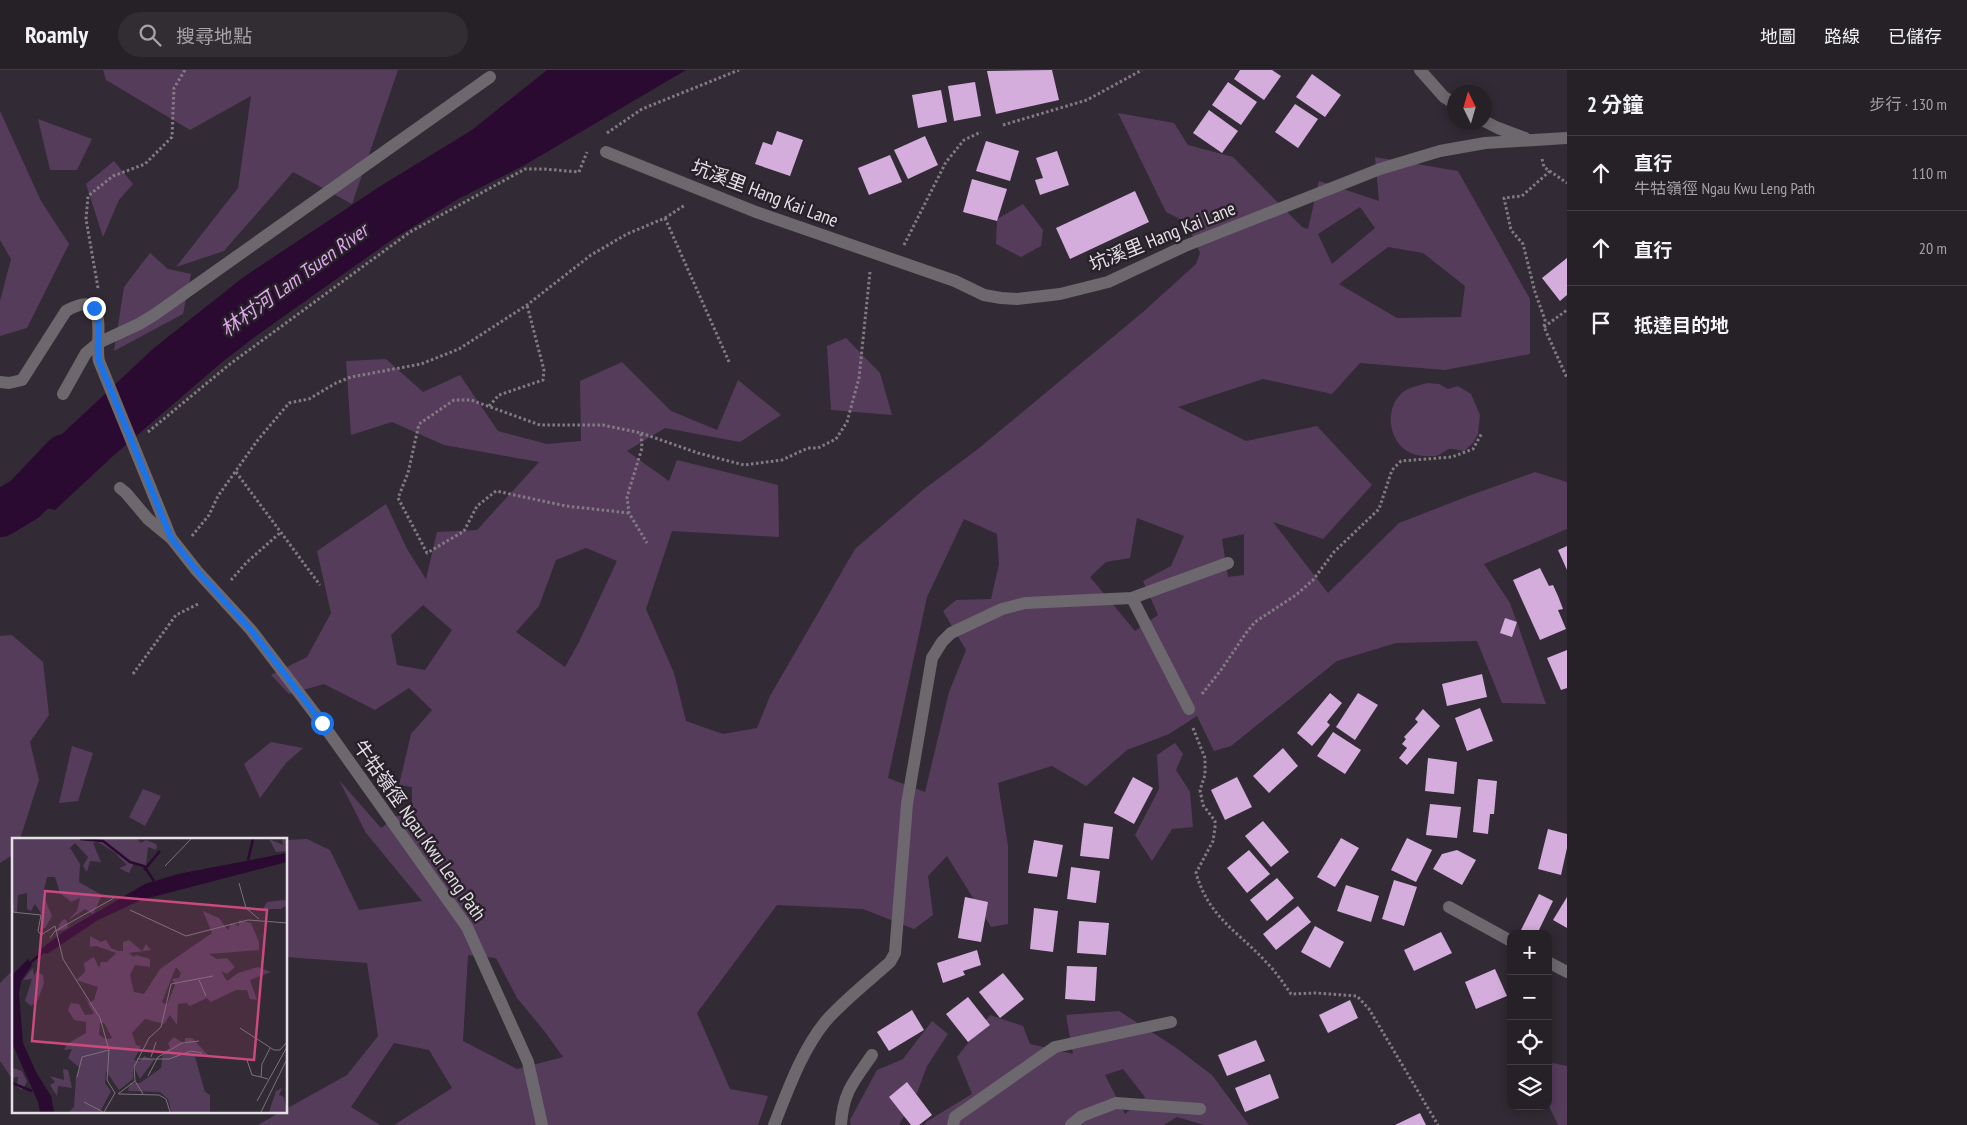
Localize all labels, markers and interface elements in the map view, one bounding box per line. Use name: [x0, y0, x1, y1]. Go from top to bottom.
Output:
search box: [118, 12, 468, 57]
text: Roamly: [25, 19, 88, 50]
icon: search: [136, 21, 164, 49]
text: 搜尋地點: [176, 24, 252, 48]
text: 地圖: [1760, 25, 1796, 48]
text: 路線: [1824, 25, 1860, 48]
text: 已儲存: [1888, 25, 1942, 48]
north arrow: [1447, 85, 1492, 130]
text: 2 分鐘: [1587, 91, 1643, 118]
text: 步行 · 130 m: [1869, 94, 1947, 114]
text: 直行: [1634, 151, 1672, 175]
street label: 坑溪里 Hang Kai Lane: [688, 154, 842, 232]
icon: ahead: [1587, 159, 1615, 187]
text: 110 m: [1912, 163, 1947, 183]
text: 牛牯嶺徑 Ngau Kwu Leng Path: [1634, 178, 1815, 198]
street label: 坑溪里 Hang Kai Lane: [1085, 196, 1239, 276]
water label: 林村河 Lam Tsuen River: [215, 216, 375, 342]
icon: ahead: [1587, 234, 1615, 262]
text: 直行: [1634, 238, 1672, 262]
text: 20 m: [1919, 238, 1947, 258]
route end: [83, 297, 106, 320]
icon: arrive: [1587, 309, 1615, 337]
text: 抵達目的地: [1634, 313, 1729, 337]
route start: [311, 712, 334, 735]
street label: 牛牯嶺徑 Ngau Kwu Leng Path: [348, 735, 492, 925]
inset map: [12, 838, 288, 1112]
map controls: [1507, 930, 1552, 1110]
button: +: [1507, 930, 1552, 975]
button: −: [1507, 975, 1552, 1020]
button: locate: [1507, 1020, 1552, 1065]
button: layers: [1507, 1065, 1552, 1110]

